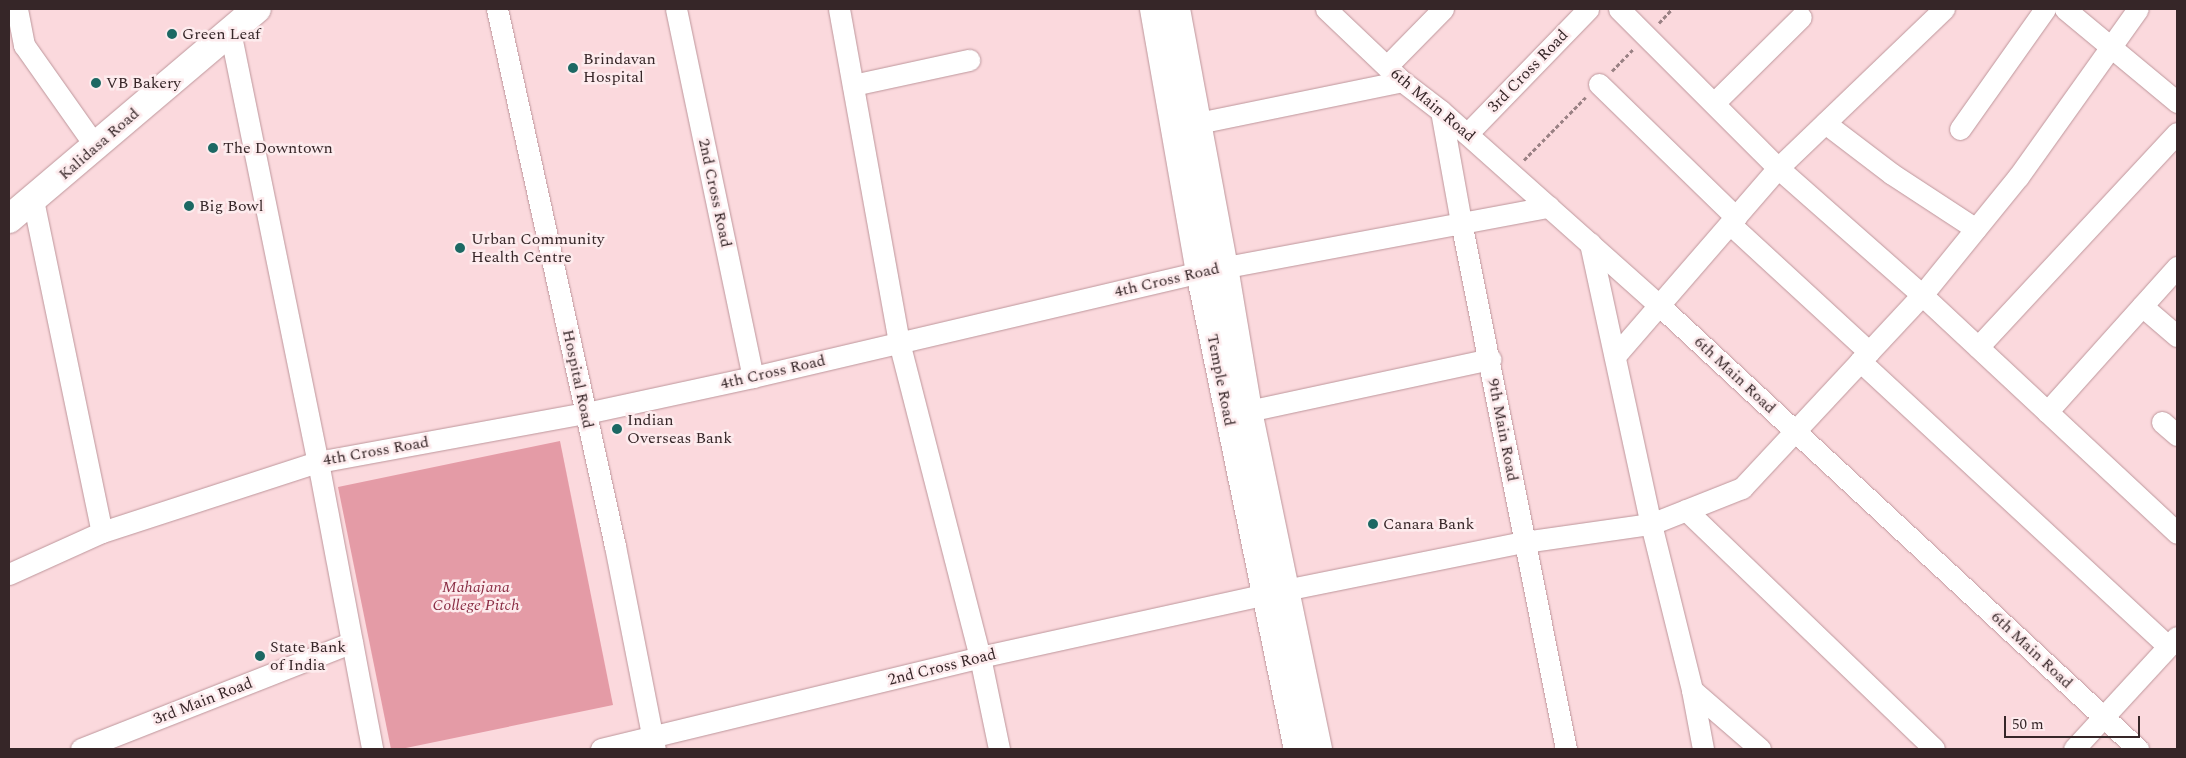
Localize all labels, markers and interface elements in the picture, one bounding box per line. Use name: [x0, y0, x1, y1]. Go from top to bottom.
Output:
place label: Green Leaf: [182, 24, 261, 44]
street label: 3rd Cross Road: [1484, 26, 1572, 116]
marker: Green Leaf: [166, 28, 178, 40]
place label: Brindavan Hospital: [583, 49, 656, 87]
marker: Brindavan Hospital: [567, 62, 579, 74]
street label: 6th Main Road: [1387, 64, 1479, 146]
place label: VB Bakery: [106, 73, 181, 93]
marker: VB Bakery: [90, 77, 102, 89]
street label: Kalidasa Road: [55, 104, 143, 184]
street label: 2nd Cross Road: [694, 137, 736, 249]
place label: The Downtown: [223, 138, 333, 158]
marker: The Downtown: [207, 142, 219, 154]
place label: Big Bowl: [199, 196, 263, 216]
marker: Big Bowl: [183, 200, 195, 212]
place label: Urban Community Health Centre: [471, 229, 604, 267]
marker: Urban Community Health Centre: [453, 241, 467, 255]
street label: 4th Cross Road: [1113, 259, 1221, 301]
street label: Hospital Road: [558, 328, 598, 430]
street label: Temple Road: [1203, 332, 1239, 428]
street label: 6th Main Road: [1690, 332, 1780, 418]
street label: 4th Cross Road: [719, 351, 827, 393]
street label: 9th Main Road: [1484, 377, 1522, 483]
place label: Indian Overseas Bank: [627, 410, 732, 448]
marker: Indian Overseas Bank: [611, 423, 623, 435]
street label: 4th Cross Road: [321, 432, 431, 470]
place label: Canara Bank: [1383, 514, 1474, 534]
marker: Canara Bank: [1367, 518, 1379, 530]
park label: Mahajana College Pitch: [433, 577, 519, 615]
street label: 6th Main Road: [1987, 607, 2077, 693]
place label: State Bank of India: [270, 637, 346, 675]
street label: 2nd Cross Road: [886, 644, 998, 690]
marker: State Bank of India: [254, 650, 266, 662]
street label: 3rd Main Road: [151, 673, 255, 729]
scale bar: [2006, 706, 2142, 738]
text: 50 m: [2012, 713, 2044, 736]

